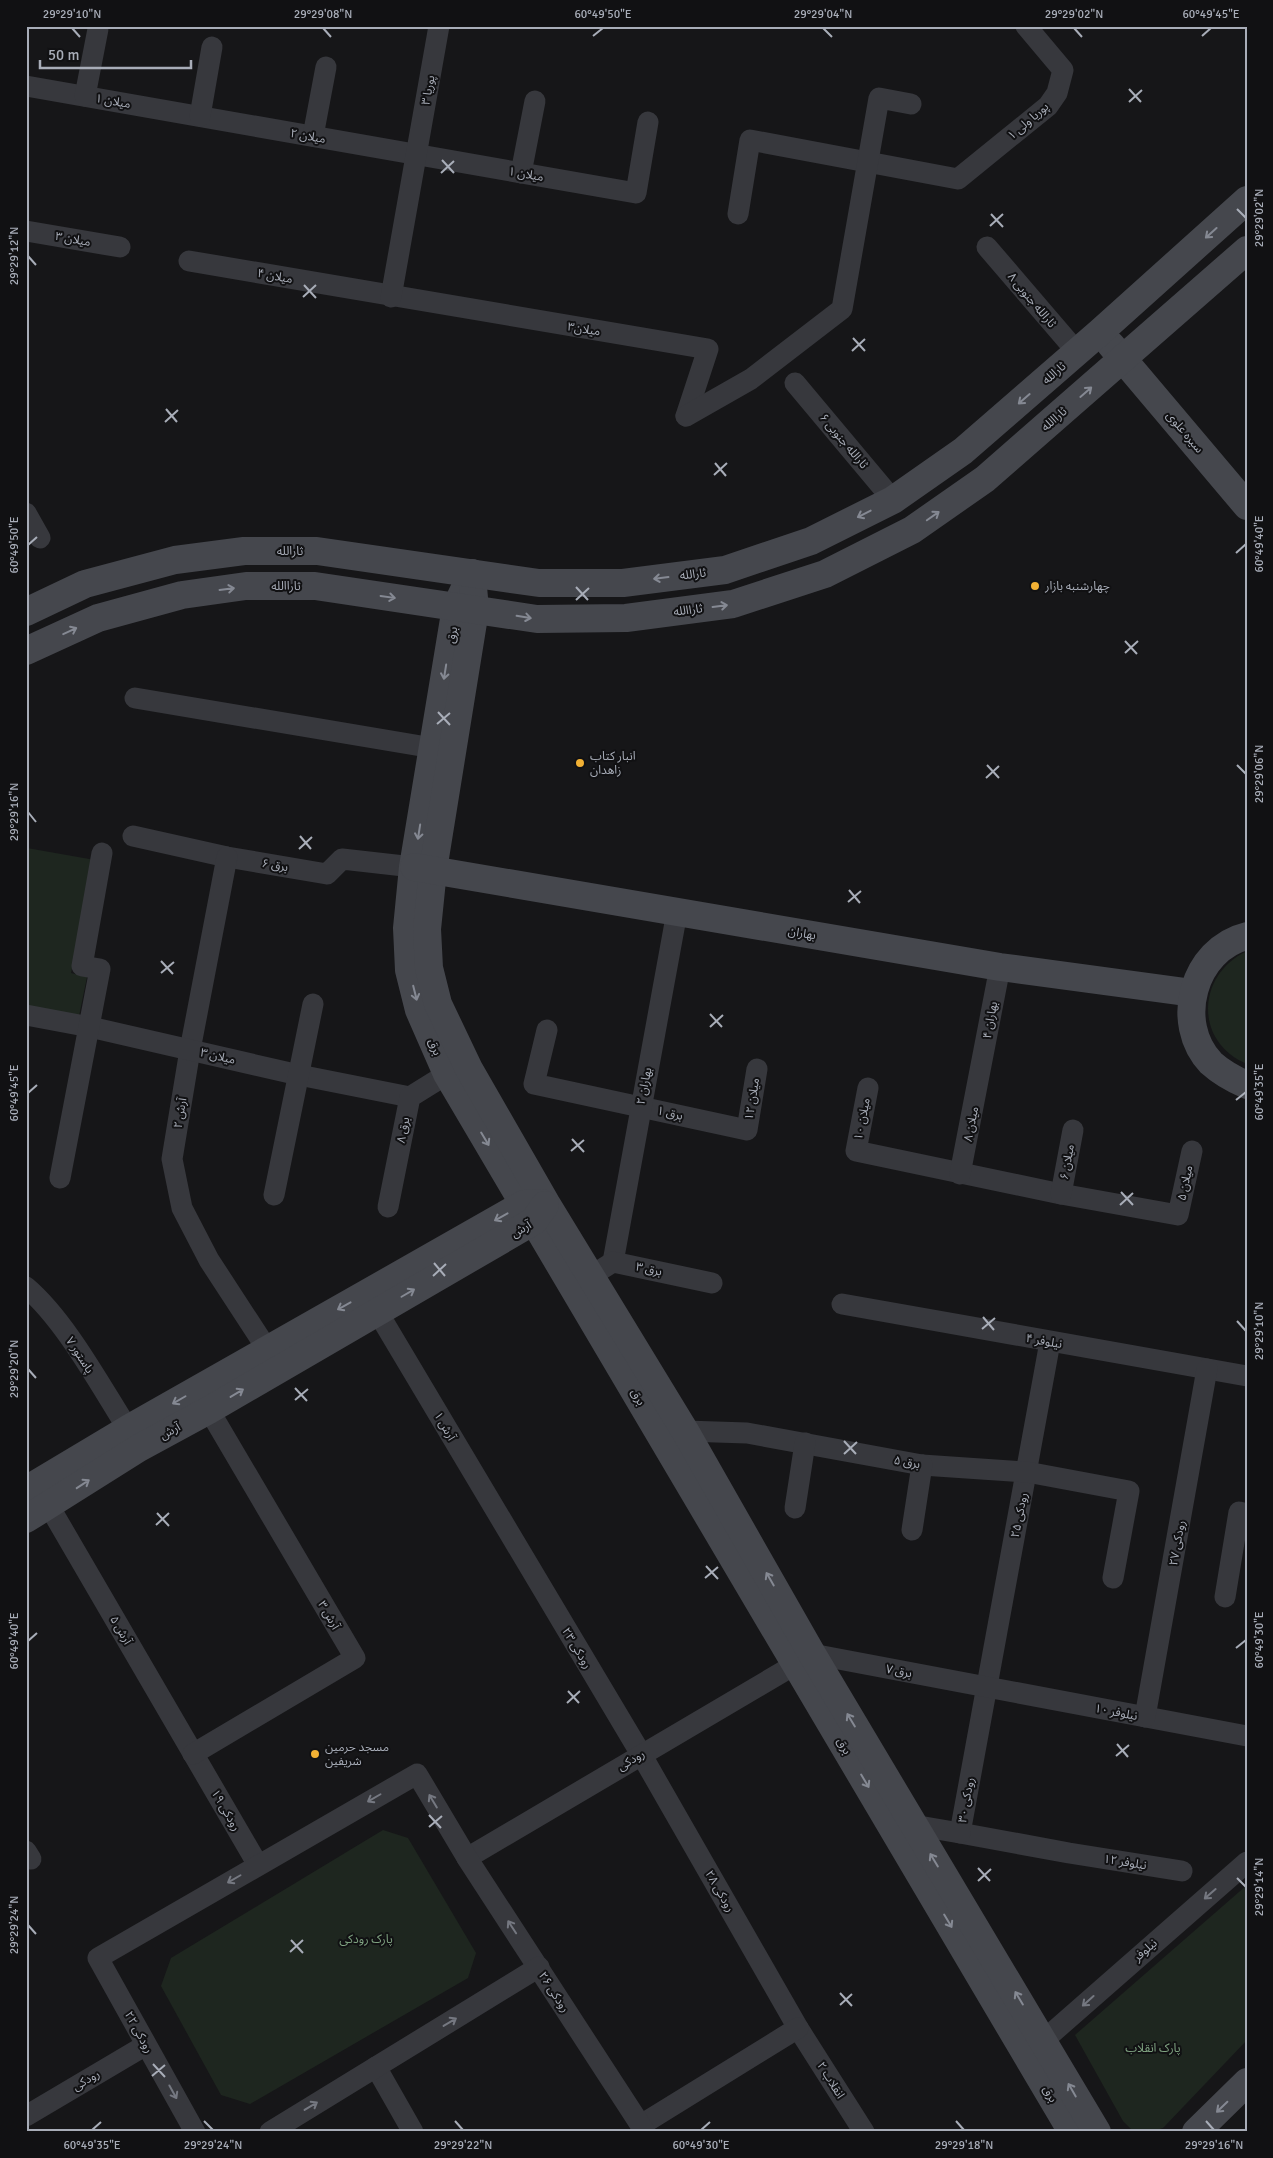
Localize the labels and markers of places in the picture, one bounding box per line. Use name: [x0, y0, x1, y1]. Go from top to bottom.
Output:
place label: چهارشنبه بازار: [1044, 579, 1110, 594]
marker: چهارشنبه بازار: [1029, 580, 1041, 592]
place label: انبار کتاب زاهدان: [590, 749, 636, 778]
marker: انبار کتاب زاهدان: [574, 757, 586, 769]
place label: مسجد حرمین شریفین: [325, 1740, 389, 1769]
marker: مسجد حرمین شریفین: [309, 1748, 321, 1760]

